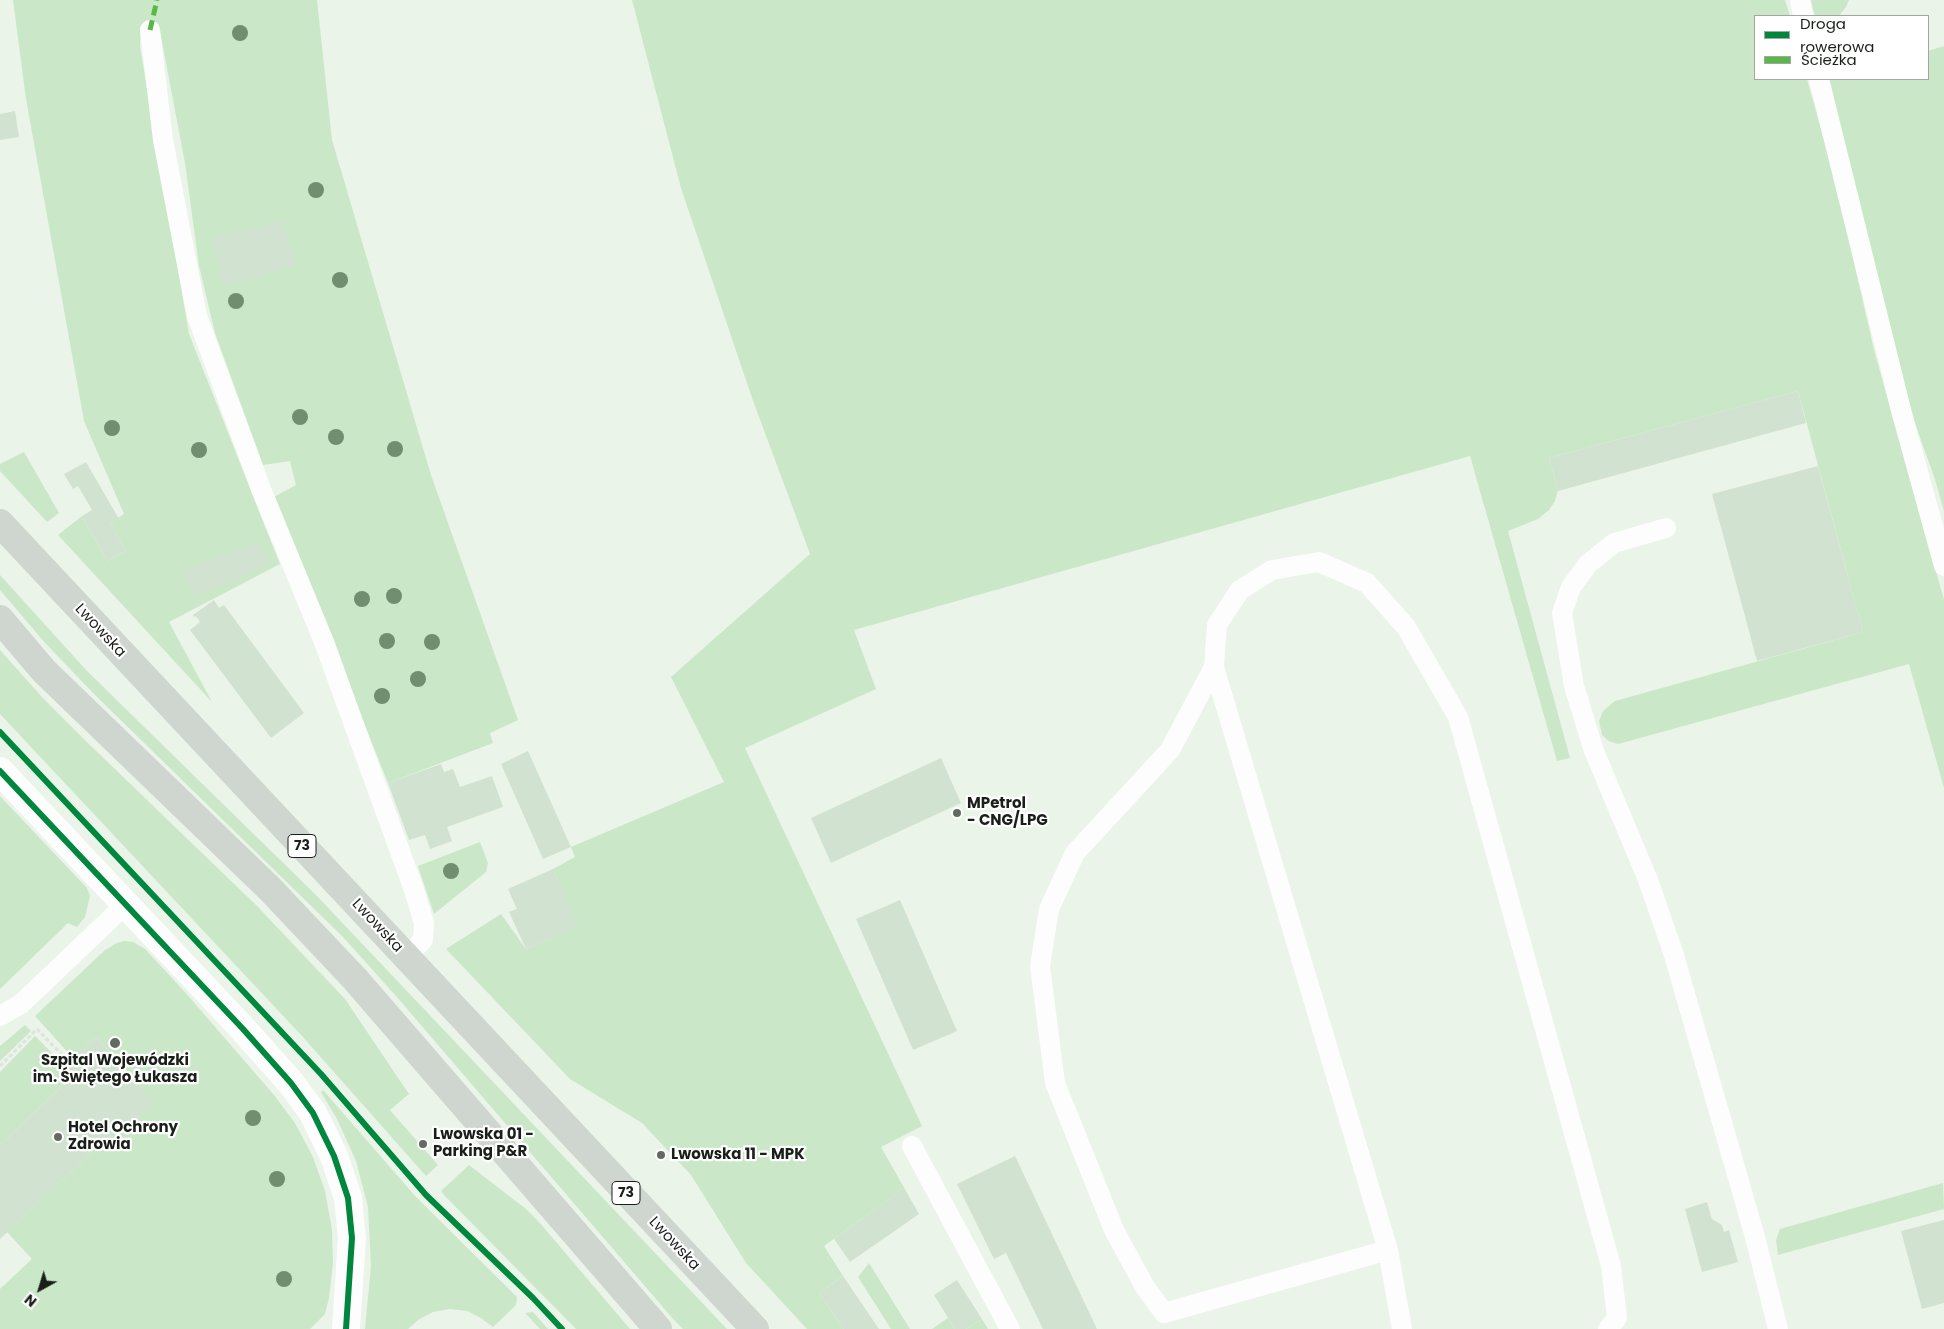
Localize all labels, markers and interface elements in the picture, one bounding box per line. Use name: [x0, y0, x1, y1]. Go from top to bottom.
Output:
text: Droga rowerowa: [1800, 13, 1874, 57]
legend: [1754, 15, 1929, 80]
text: Ścieżka: [1801, 49, 1857, 70]
street label: Lwowska: [71, 601, 129, 661]
place label: MPetrol - CNG/LPG: [967, 795, 1048, 830]
marker: MPetrol - CNG/LPG: [951, 807, 963, 819]
road number: 73: [288, 834, 316, 858]
street label: Lwowska: [348, 896, 406, 956]
marker: Szpital Wojewódzki im. Świętego Łukasza: [108, 1036, 122, 1050]
place label: Szpital Wojewódzki im. Świętego Łukasza: [33, 1052, 197, 1087]
place label: Hotel Ochrony Zdrowia: [68, 1119, 178, 1154]
place label: Lwowska 01 - Parking P&R: [433, 1126, 534, 1161]
marker: Hotel Ochrony Zdrowia: [52, 1131, 64, 1143]
marker: Lwowska 01 - Parking P&R: [417, 1138, 429, 1150]
place label: Lwowska 11 - MPK: [671, 1146, 805, 1164]
marker: Lwowska 11 - MPK: [655, 1149, 667, 1161]
road number: 73: [612, 1182, 640, 1204]
street label: Lwowska: [645, 1214, 703, 1274]
north arrow: [15, 1264, 65, 1314]
text: N: [20, 1290, 41, 1312]

